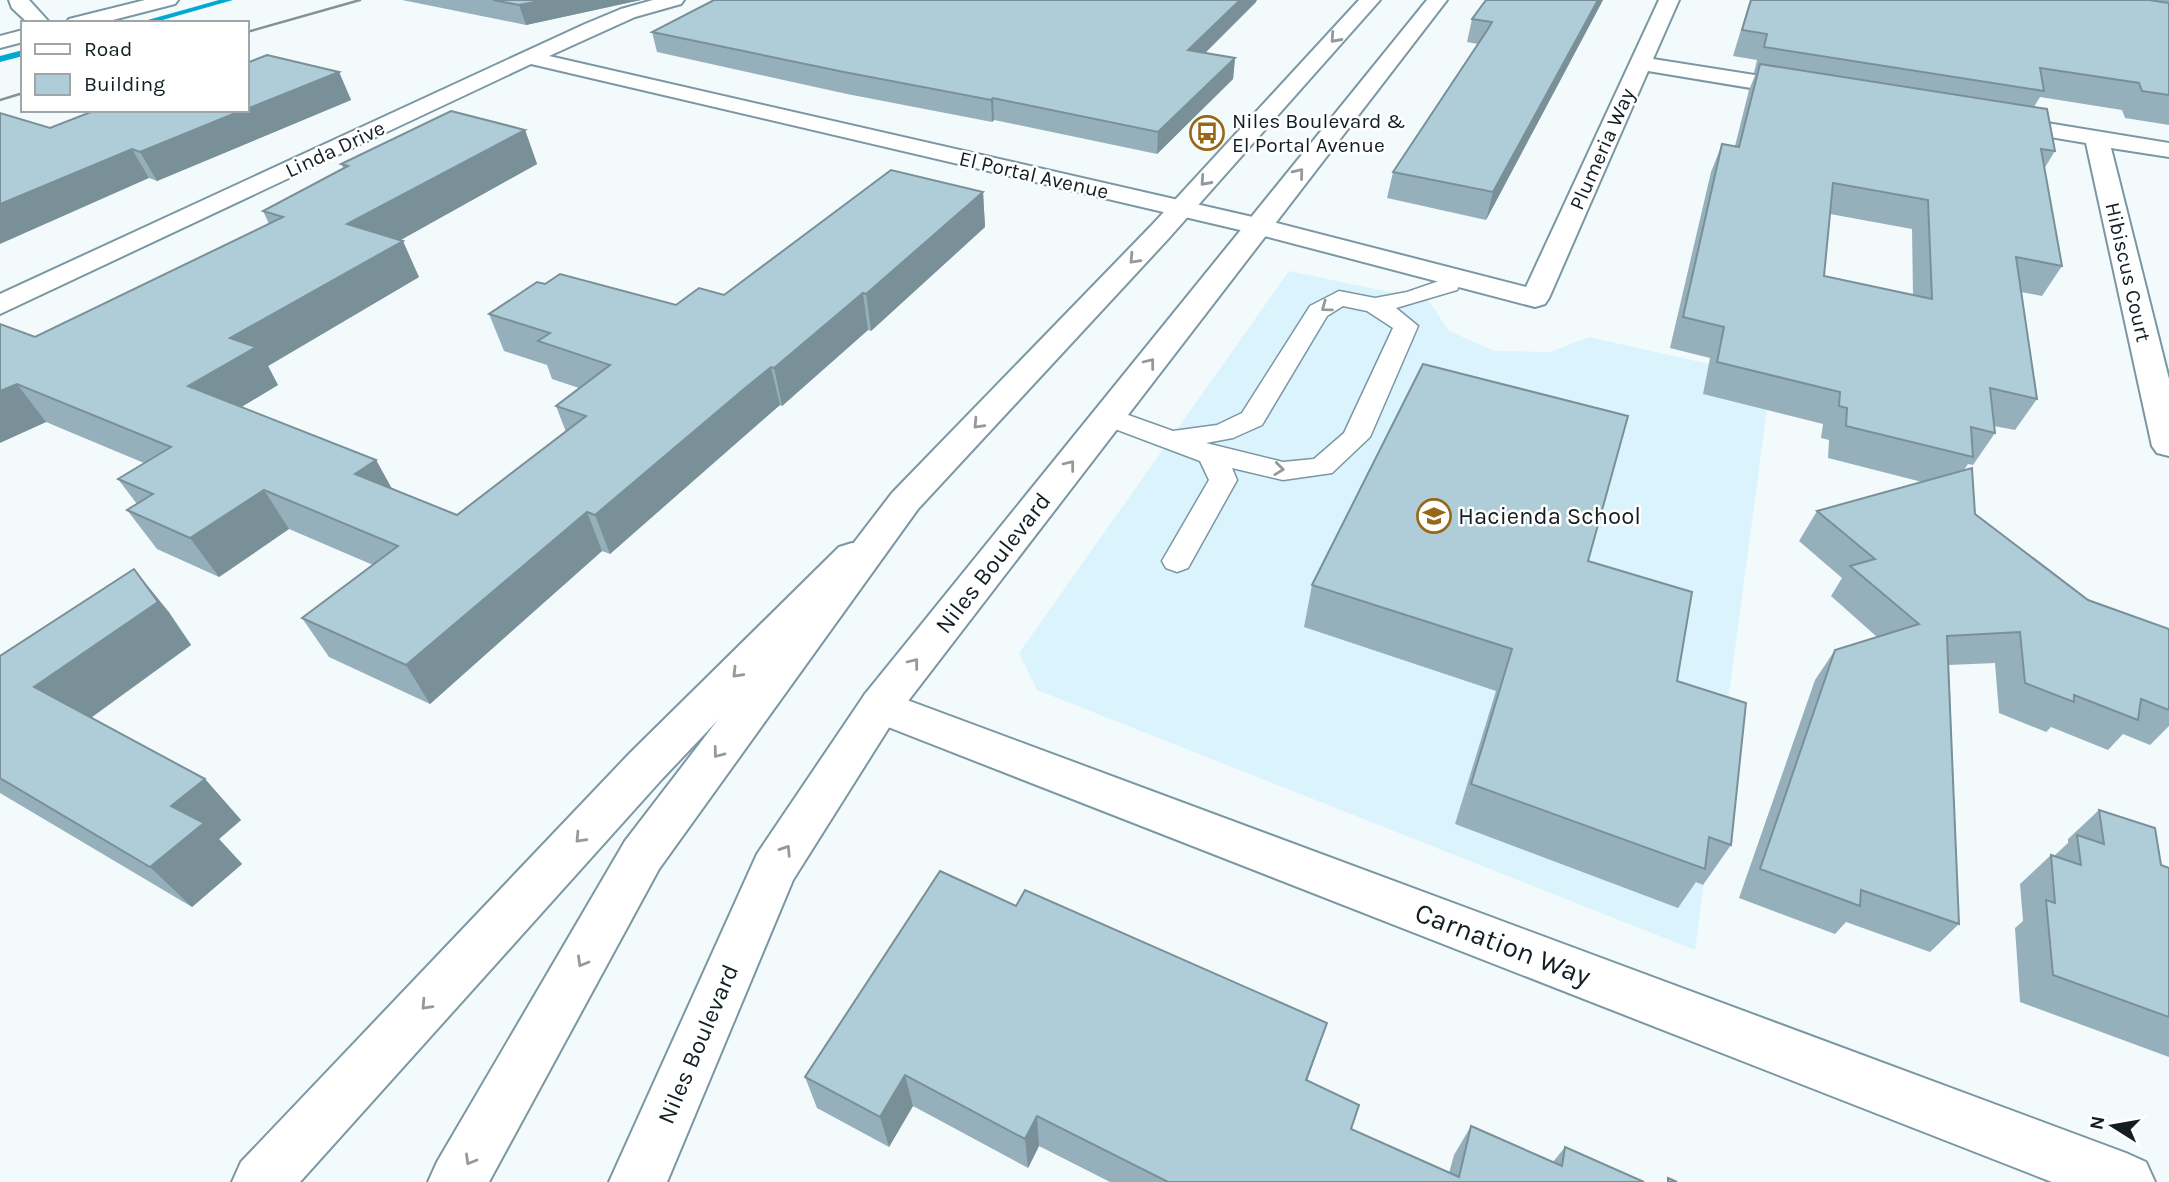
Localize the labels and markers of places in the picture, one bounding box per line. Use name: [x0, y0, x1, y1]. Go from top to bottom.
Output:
place label: Niles Boulevard & El Portal Avenue: [1232, 109, 1406, 157]
bus stop icon: Niles Boulevard & El Portal Avenue: [1188, 114, 1226, 152]
school or university icon: Hacienda School: [1415, 497, 1453, 535]
place label: Hacienda School: [1458, 502, 1641, 530]

